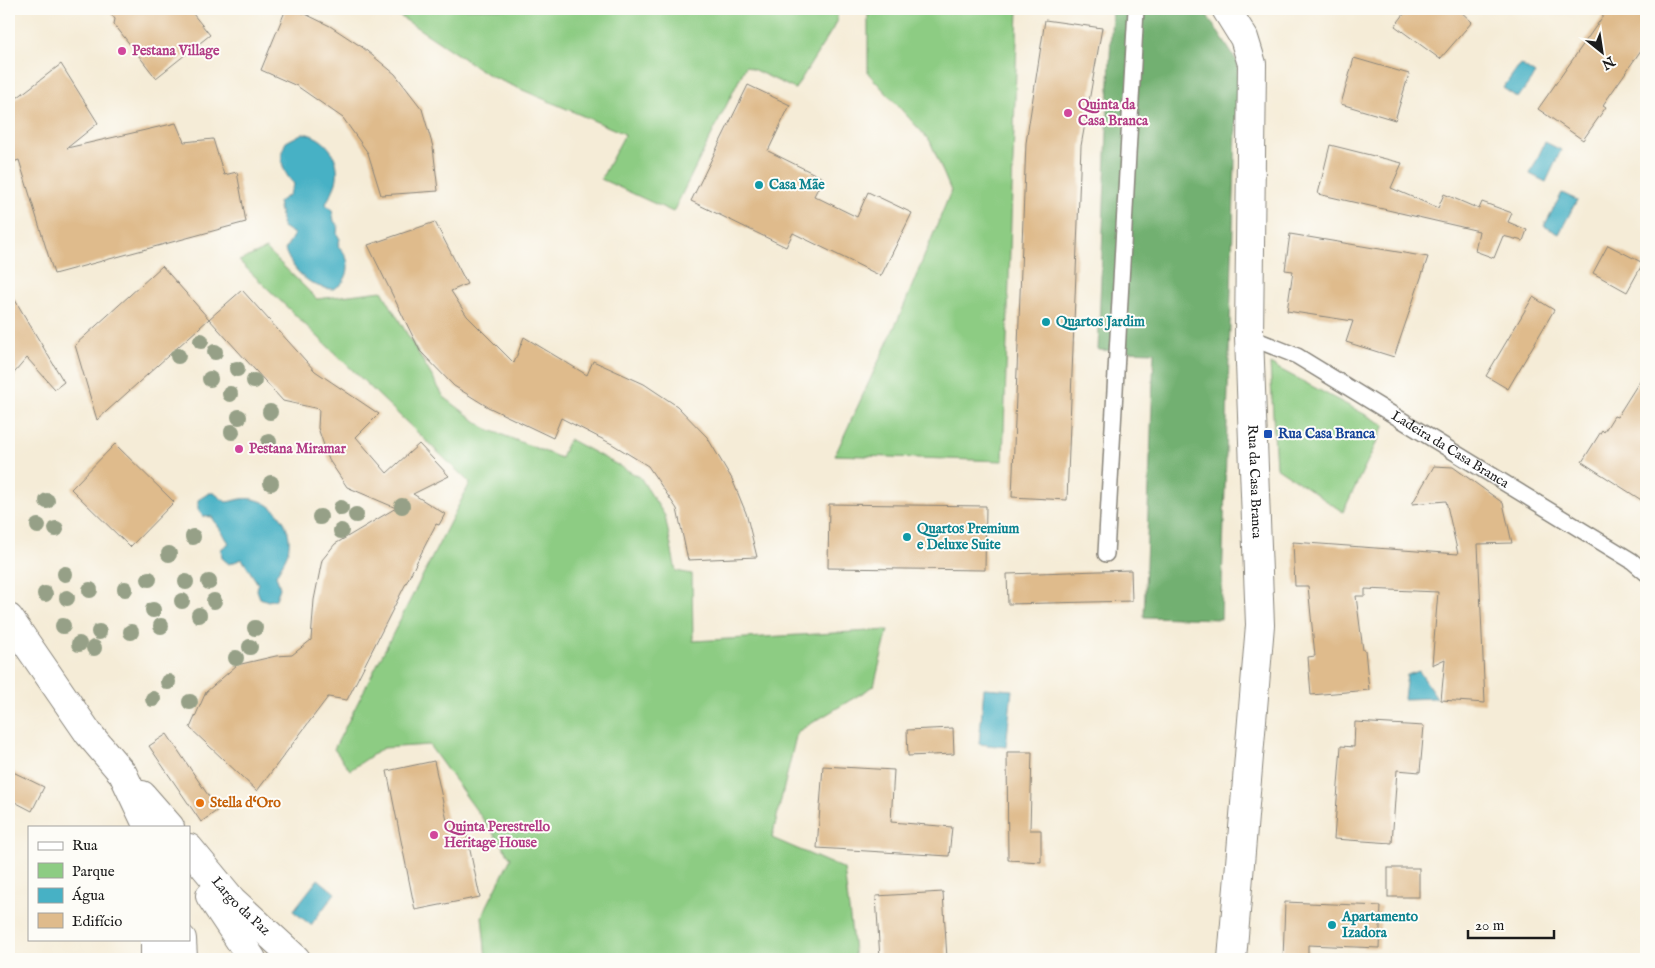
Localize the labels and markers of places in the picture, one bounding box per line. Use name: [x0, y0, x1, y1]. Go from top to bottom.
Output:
place label: Pestana Village: [132, 42, 220, 60]
marker: Pestana Village: [116, 45, 128, 57]
place label: Quinta da Casa Branca: [1078, 96, 1149, 130]
marker: Quinta da Casa Branca: [1062, 107, 1074, 119]
place label: Casa Mãe: [769, 176, 825, 194]
marker: Casa Mãe: [753, 179, 765, 191]
place label: Quartos Jardim: [1056, 313, 1145, 331]
marker: Quartos Jardim: [1040, 316, 1052, 328]
place label: Rua Casa Branca: [1278, 425, 1376, 443]
marker: Rua Casa Branca: [1262, 428, 1274, 440]
place label: Pestana Miramar: [249, 440, 347, 458]
marker: Pestana Miramar: [233, 443, 245, 455]
place label: Quartos Premium e Deluxe Suite: [917, 520, 1020, 554]
marker: Quartos Premium e Deluxe Suite: [901, 531, 913, 543]
place label: Stella d‘Oro: [210, 794, 281, 812]
marker: Stella d‘Oro: [194, 797, 206, 809]
place label: Quinta Perestrello Heritage House: [444, 818, 551, 852]
marker: Quinta Perestrello Heritage House: [428, 829, 440, 841]
place label: Apartamento Izadora: [1341, 908, 1418, 942]
marker: Apartamento Izadora: [1326, 919, 1338, 931]

